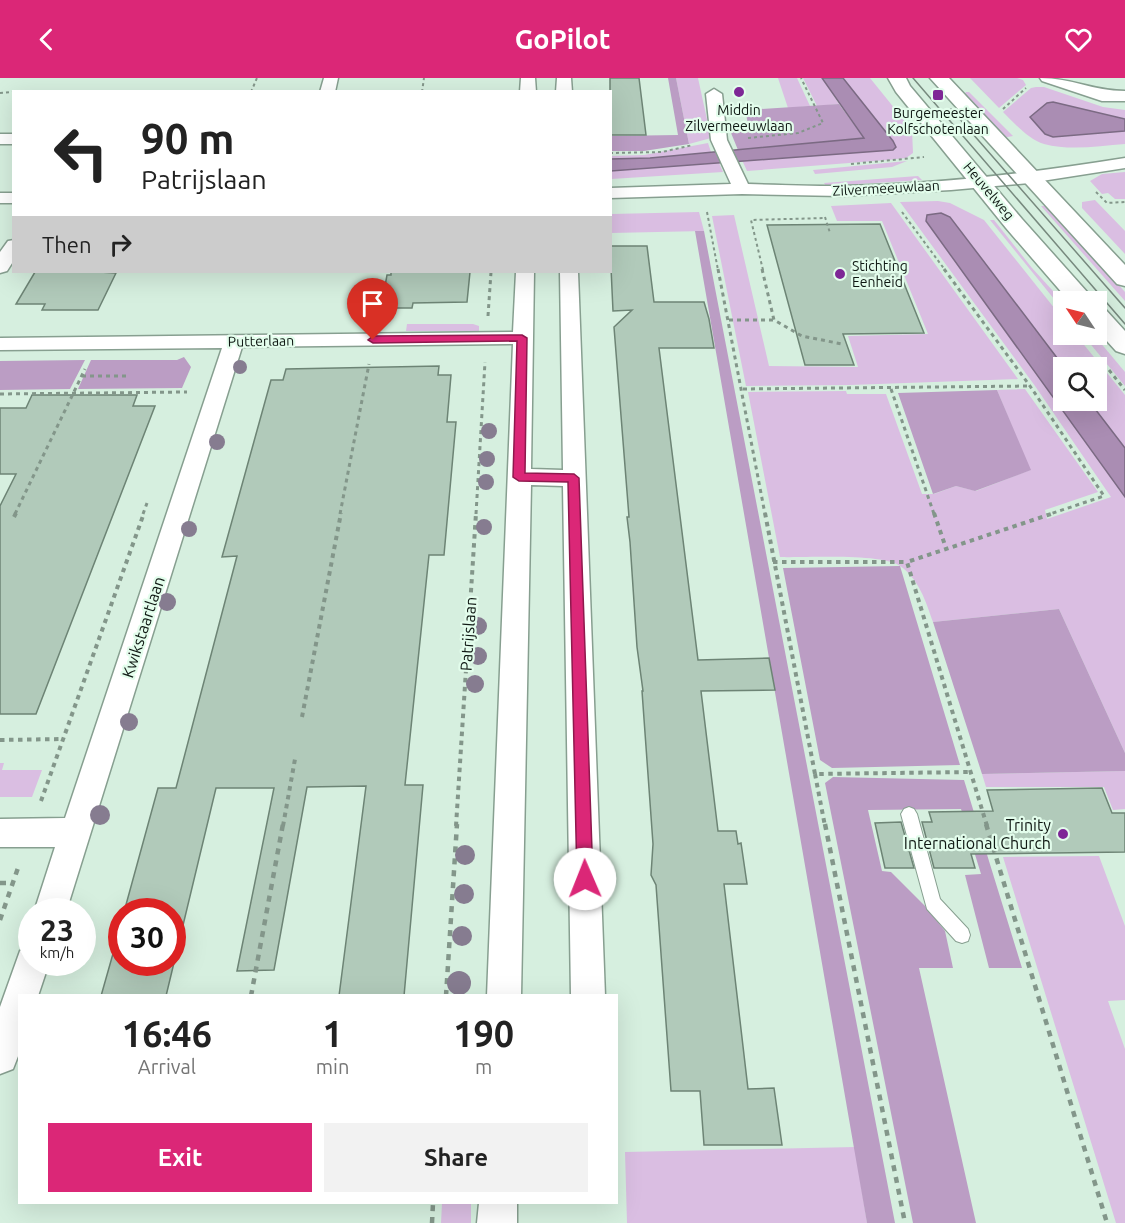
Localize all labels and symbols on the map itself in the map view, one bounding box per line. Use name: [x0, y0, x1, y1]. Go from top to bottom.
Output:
marker: Middin Zilvermeeuwlaan: [732, 85, 746, 99]
marker: Burgemeester Kolfschotenlaan: [931, 88, 945, 102]
place label: Middin Zilvermeeuwlaan: [685, 102, 793, 134]
place label: Burgemeester Kolfschotenlaan: [887, 105, 989, 137]
street label: Heuvelweg: [960, 159, 1018, 223]
street label: Zilvermeeuwlaan: [832, 177, 940, 199]
place label: Stichting Eenheid: [852, 258, 908, 290]
marker: Stichting Eenheid: [833, 267, 847, 281]
pin: [347, 278, 398, 340]
north arrow: [1053, 291, 1107, 345]
street label: Putterlaan: [228, 332, 294, 350]
street label: Kwikstaartlaan: [118, 574, 168, 680]
street label: Patrijslaan: [456, 596, 480, 672]
place label: Trinity International Church: [904, 816, 1051, 852]
marker: Trinity International Church: [1056, 827, 1070, 841]
position arrow: [553, 847, 617, 911]
speed limit sign: 30: [108, 898, 186, 976]

